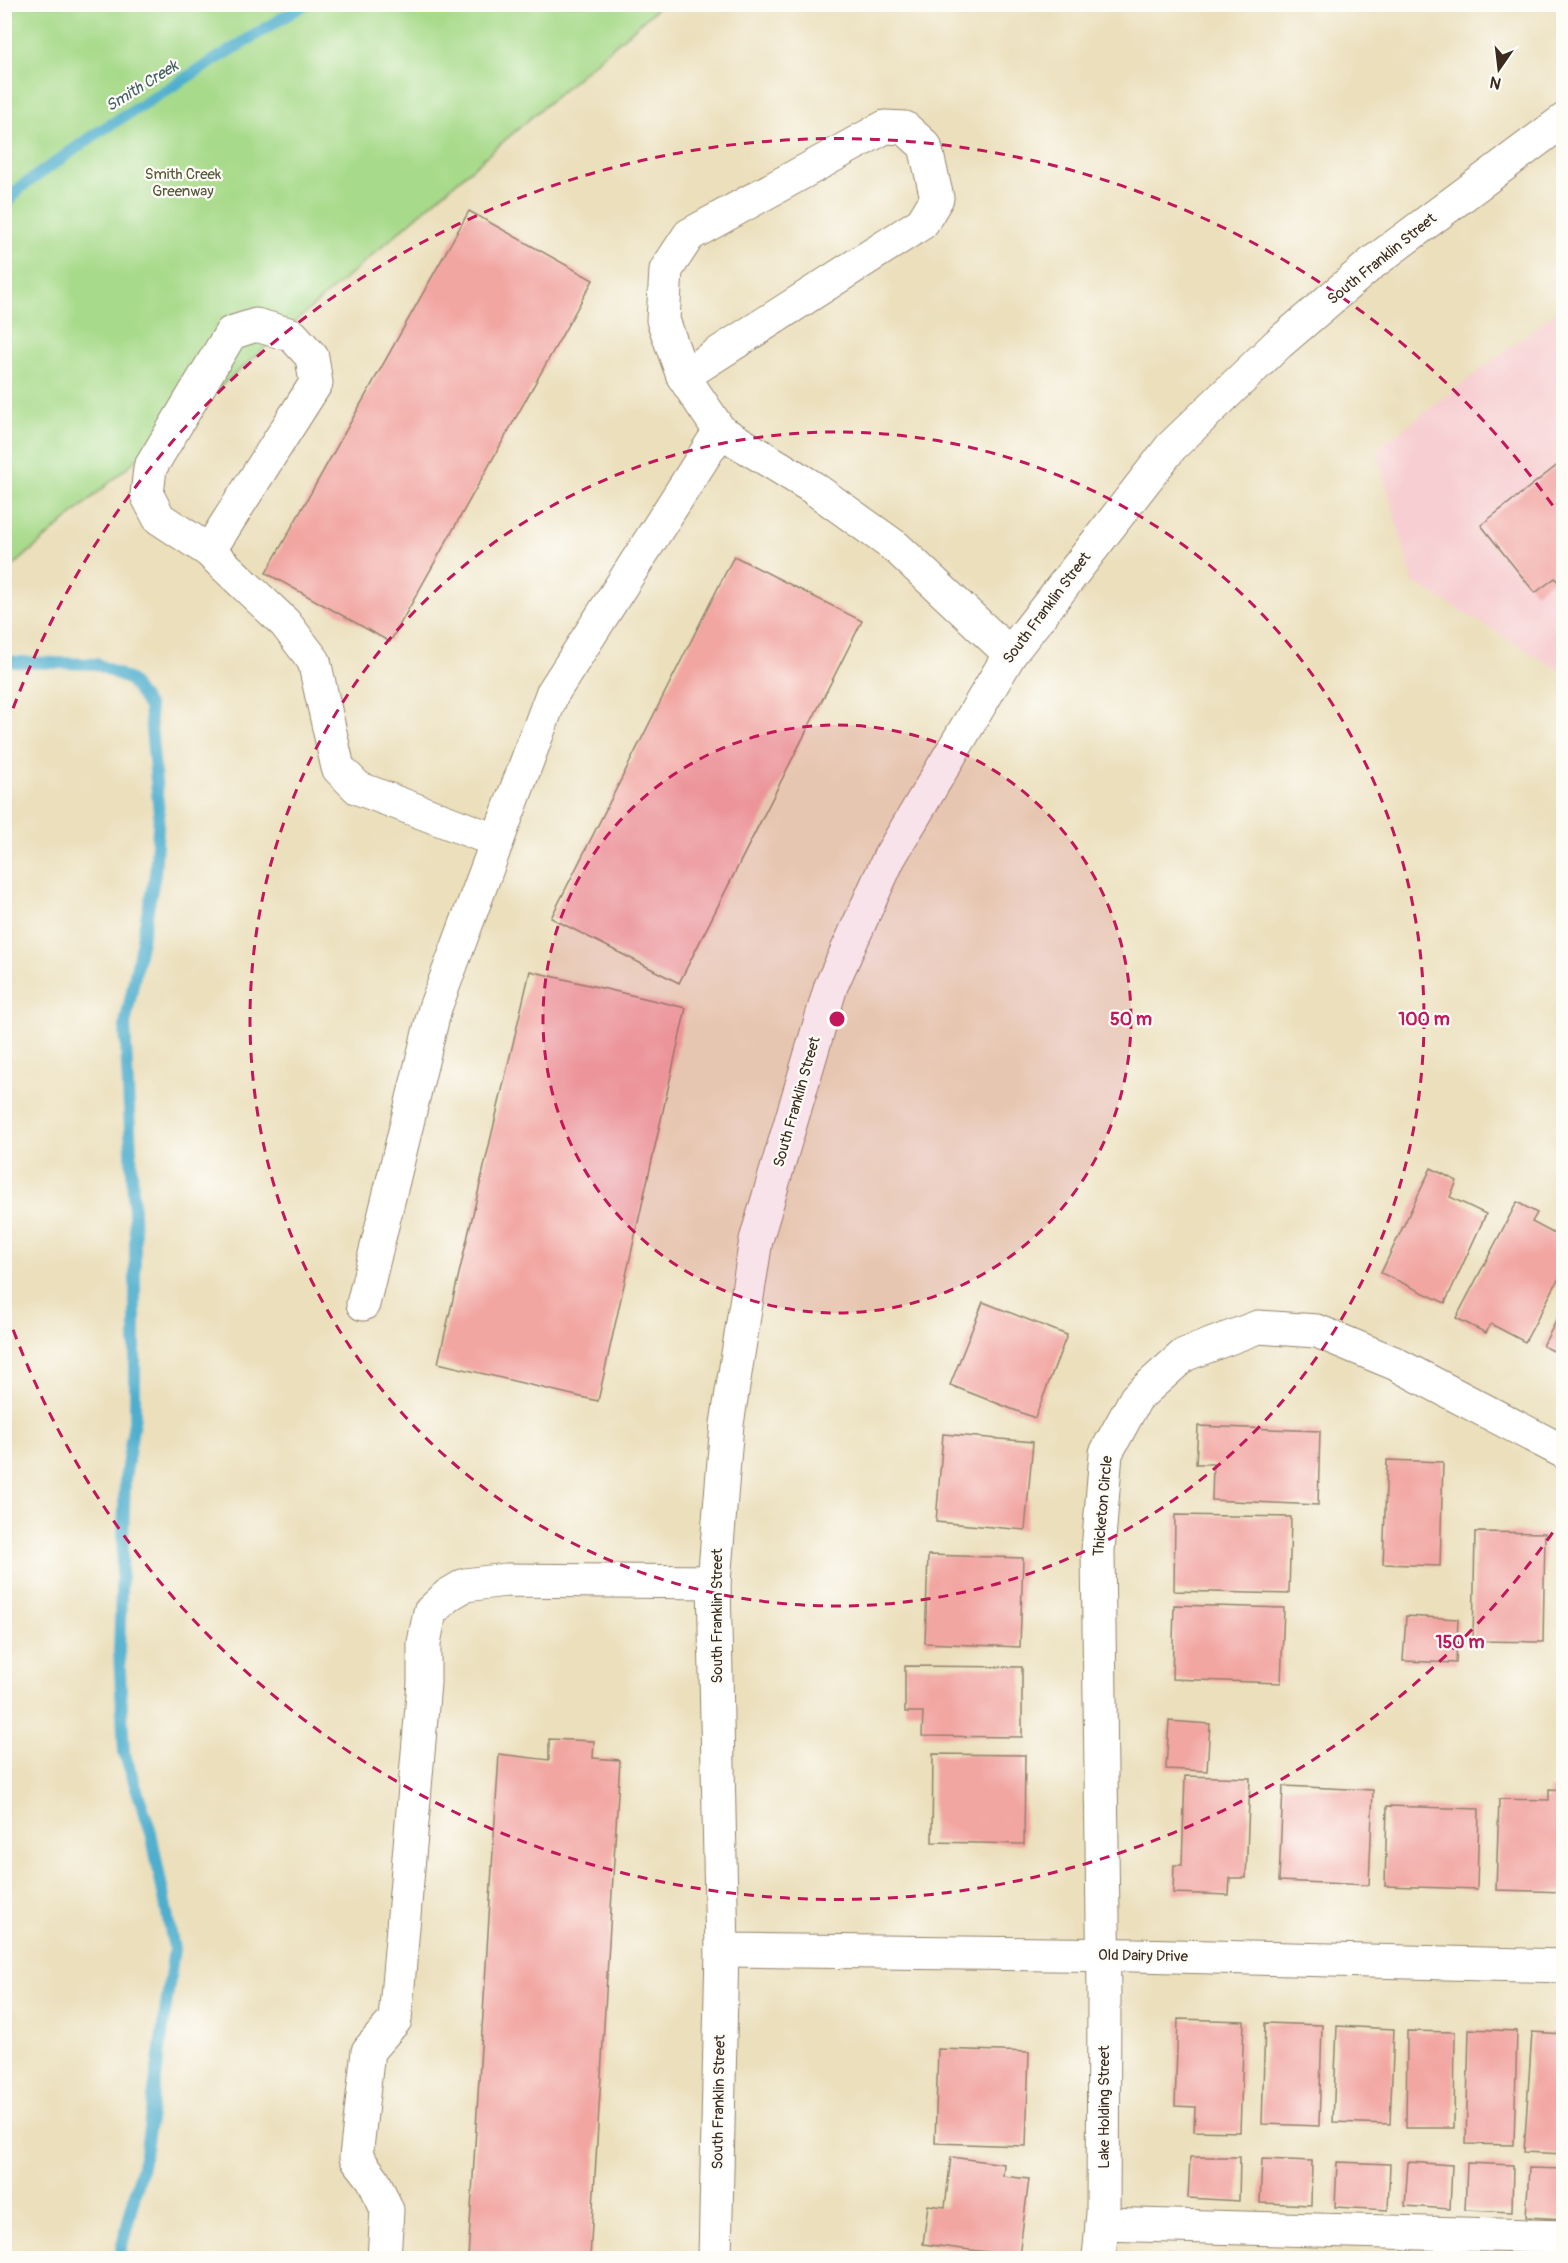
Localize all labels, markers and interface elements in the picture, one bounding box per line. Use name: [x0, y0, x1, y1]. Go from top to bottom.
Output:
north arrow: [1469, 39, 1529, 99]
water label: Smith Creek: [102, 55, 183, 116]
text: N: [1488, 72, 1503, 94]
park label: Smith Creek Greenway: [145, 165, 222, 201]
street label: South Franklin Street: [1324, 209, 1441, 309]
street label: South Franklin Street: [999, 548, 1096, 668]
text: 50 m: [1110, 1008, 1152, 1031]
text: 100 m: [1398, 1008, 1450, 1031]
centre of rings: [827, 1009, 847, 1029]
street label: South Franklin Street: [769, 1034, 825, 1169]
street label: Thicketon Circle: [1089, 1454, 1117, 1557]
street label: South Franklin Street: [708, 1548, 727, 1683]
text: 150 m: [1436, 1631, 1485, 1654]
street label: Old Dairy Drive: [1098, 1946, 1189, 1966]
street label: South Franklin Street: [708, 2033, 730, 2170]
street label: Lake Holding Street: [1095, 2044, 1114, 2169]

